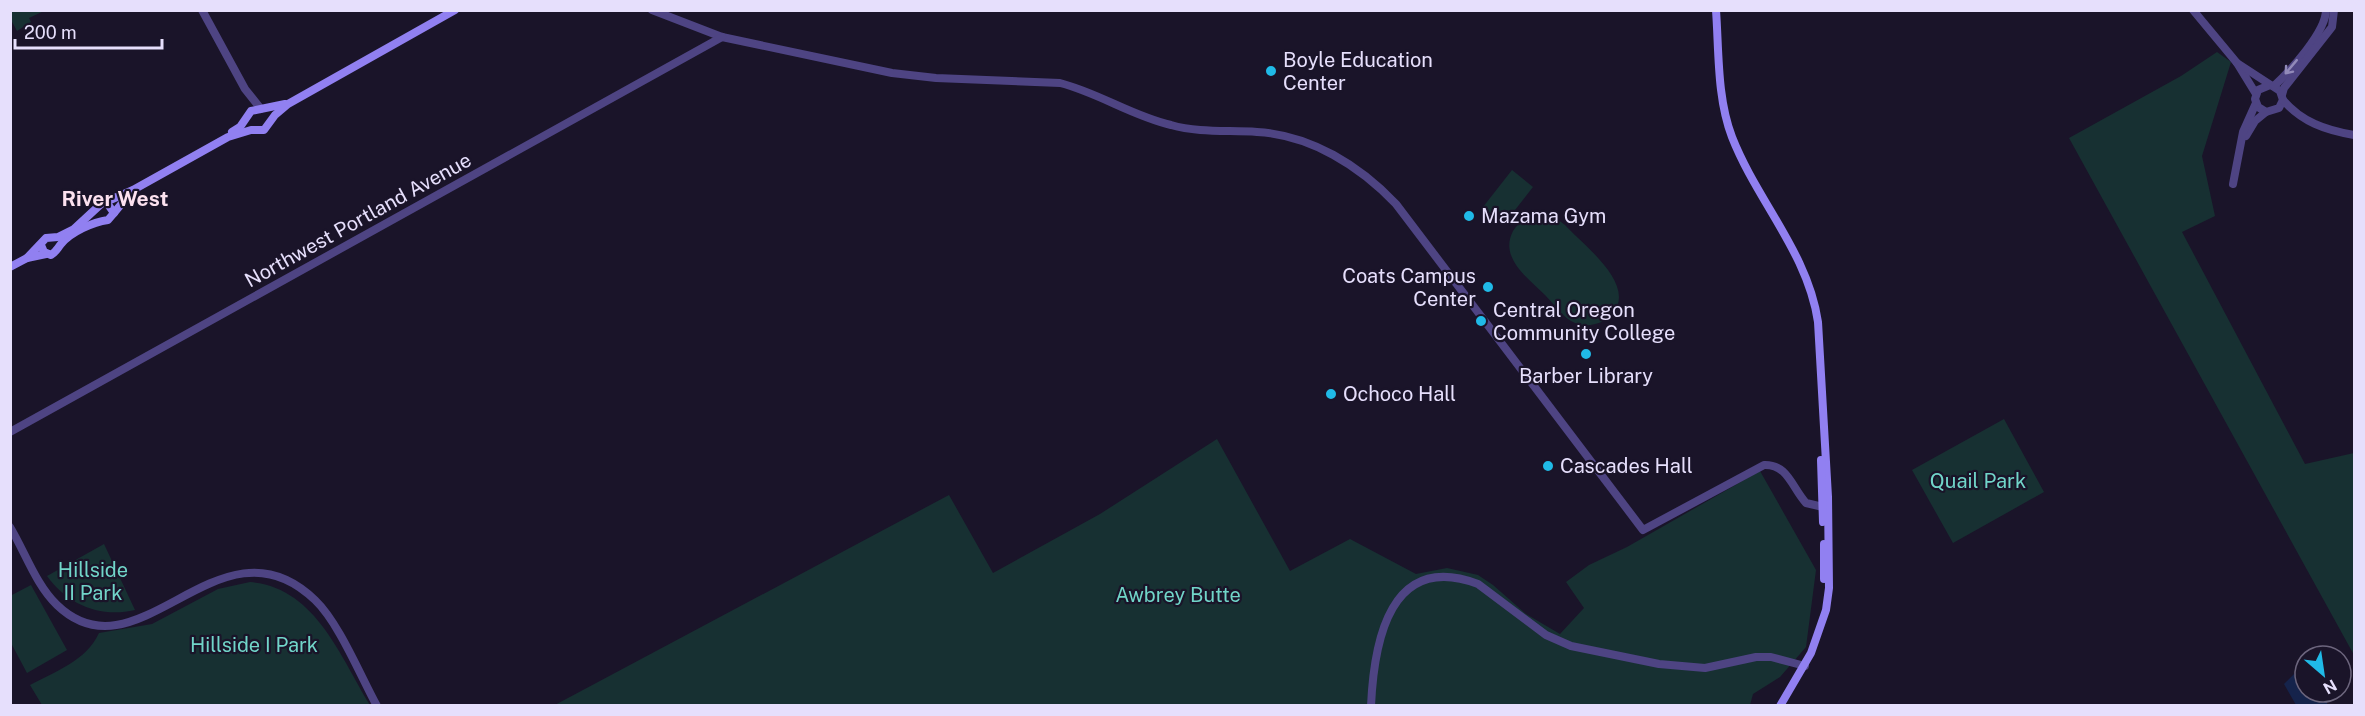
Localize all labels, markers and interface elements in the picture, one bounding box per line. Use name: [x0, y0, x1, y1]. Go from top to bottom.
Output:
scale bar: [15, 12, 162, 50]
text: 200 m: [24, 22, 77, 43]
place label: Boyle Education Center: [1283, 48, 1433, 95]
one-way arrow: [2284, 59, 2297, 75]
marker: Boyle Education Center: [1264, 64, 1278, 78]
street label: Northwest Portland Avenue: [241, 148, 475, 292]
district label: River West: [62, 186, 168, 211]
place label: Mazama Gym: [1481, 204, 1606, 228]
marker: Mazama Gym: [1462, 209, 1476, 223]
place label: Coats Campus Center: [1342, 264, 1476, 311]
marker: Coats Campus Center: [1481, 280, 1495, 294]
place label: Central Oregon Community College: [1493, 298, 1675, 345]
marker: Central Oregon Community College: [1474, 314, 1488, 328]
marker: Barber Library: [1579, 347, 1593, 361]
place label: Barber Library: [1519, 364, 1653, 388]
place label: Ochoco Hall: [1343, 382, 1456, 406]
marker: Ochoco Hall: [1324, 387, 1338, 401]
place label: Cascades Hall: [1560, 454, 1693, 478]
marker: Cascades Hall: [1541, 459, 1555, 473]
park label: Quail Park: [1930, 469, 2026, 493]
park label: Hillside II Park: [58, 558, 128, 605]
park label: Awbrey Butte: [1115, 583, 1241, 607]
park label: Hillside I Park: [190, 633, 318, 657]
north arrow: [2293, 644, 2353, 704]
text: N: [2320, 675, 2340, 698]

